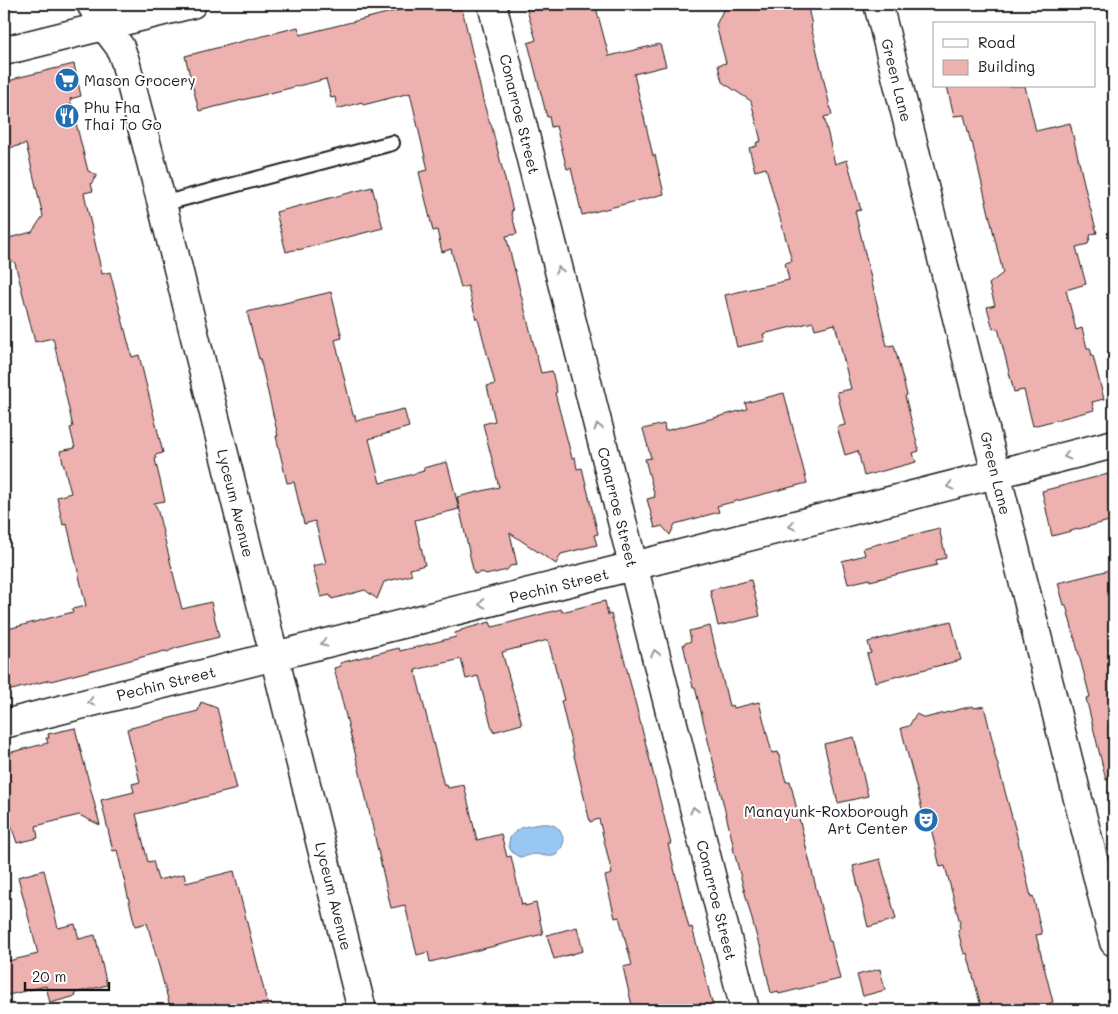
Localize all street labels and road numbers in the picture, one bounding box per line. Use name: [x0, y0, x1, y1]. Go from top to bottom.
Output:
street label: Green Lane: [877, 36, 917, 124]
street label: Conarroe Street: [495, 52, 545, 176]
street label: Green Lane: [976, 429, 1016, 517]
street label: Conarroe Street: [593, 445, 643, 569]
street label: Lyceum Avenue: [213, 447, 259, 559]
street label: Pechin Street: [507, 563, 611, 607]
street label: Pechin Street: [114, 661, 218, 705]
street label: Conarroe Street: [692, 838, 742, 962]
street label: Lyceum Avenue: [311, 840, 357, 952]

